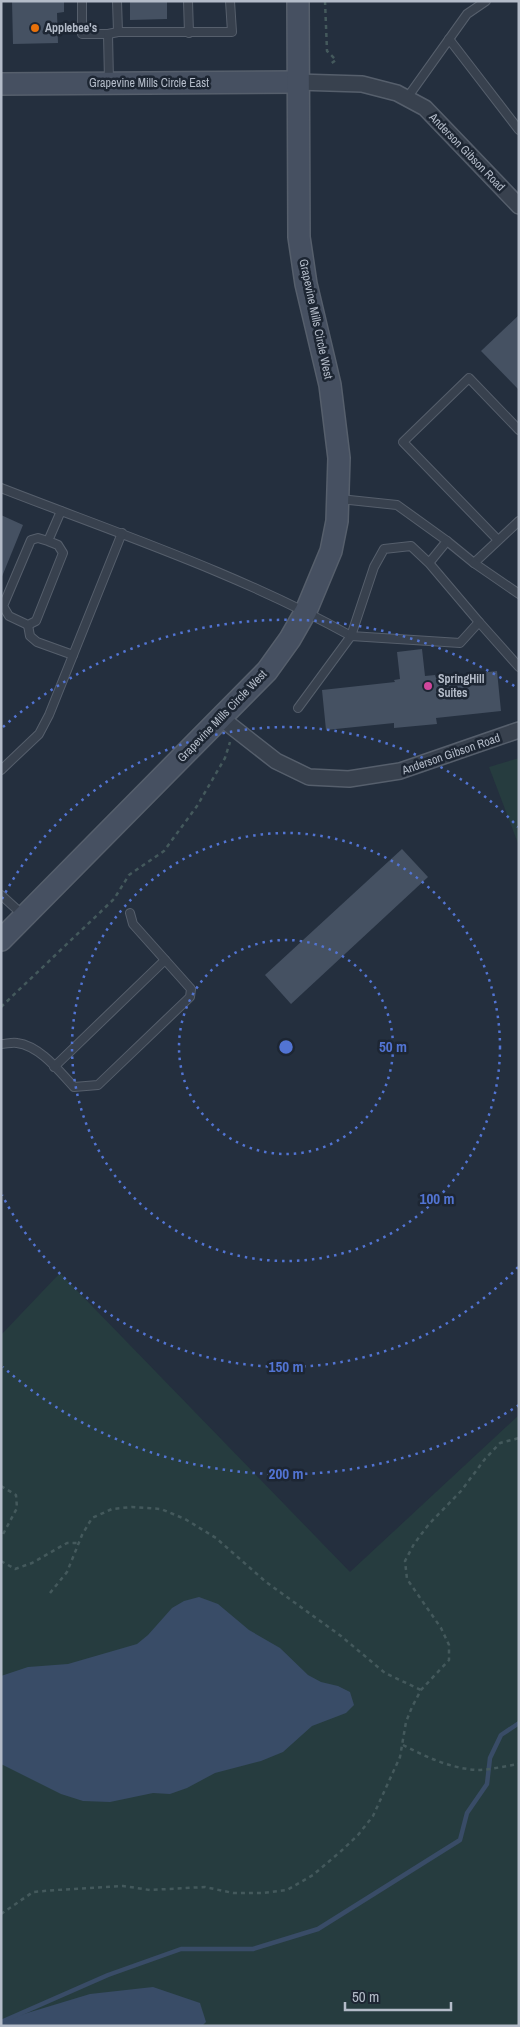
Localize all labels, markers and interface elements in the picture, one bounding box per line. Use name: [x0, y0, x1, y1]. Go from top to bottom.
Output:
place label: Applebee's: [45, 20, 98, 36]
marker: Applebee's: [29, 22, 41, 34]
street label: Grapevine Mills Circle East: [89, 75, 209, 91]
street label: Anderson Gibson Road: [425, 109, 508, 195]
street label: Grapevine Mills Circle West: [295, 258, 337, 381]
street label: Grapevine Mills Circle West: [174, 666, 270, 766]
place label: SpringHill Suites: [438, 671, 485, 701]
marker: SpringHill Suites: [422, 680, 434, 692]
street label: Anderson Gibson Road: [399, 730, 502, 779]
text: 50 m: [379, 1036, 407, 1057]
centre of rings: [277, 1038, 295, 1056]
text: 100 m: [420, 1188, 454, 1209]
text: 150 m: [269, 1356, 303, 1377]
text: 200 m: [269, 1463, 303, 1484]
scale bar: [345, 1980, 451, 2012]
text: 50 m: [352, 1986, 379, 2007]

